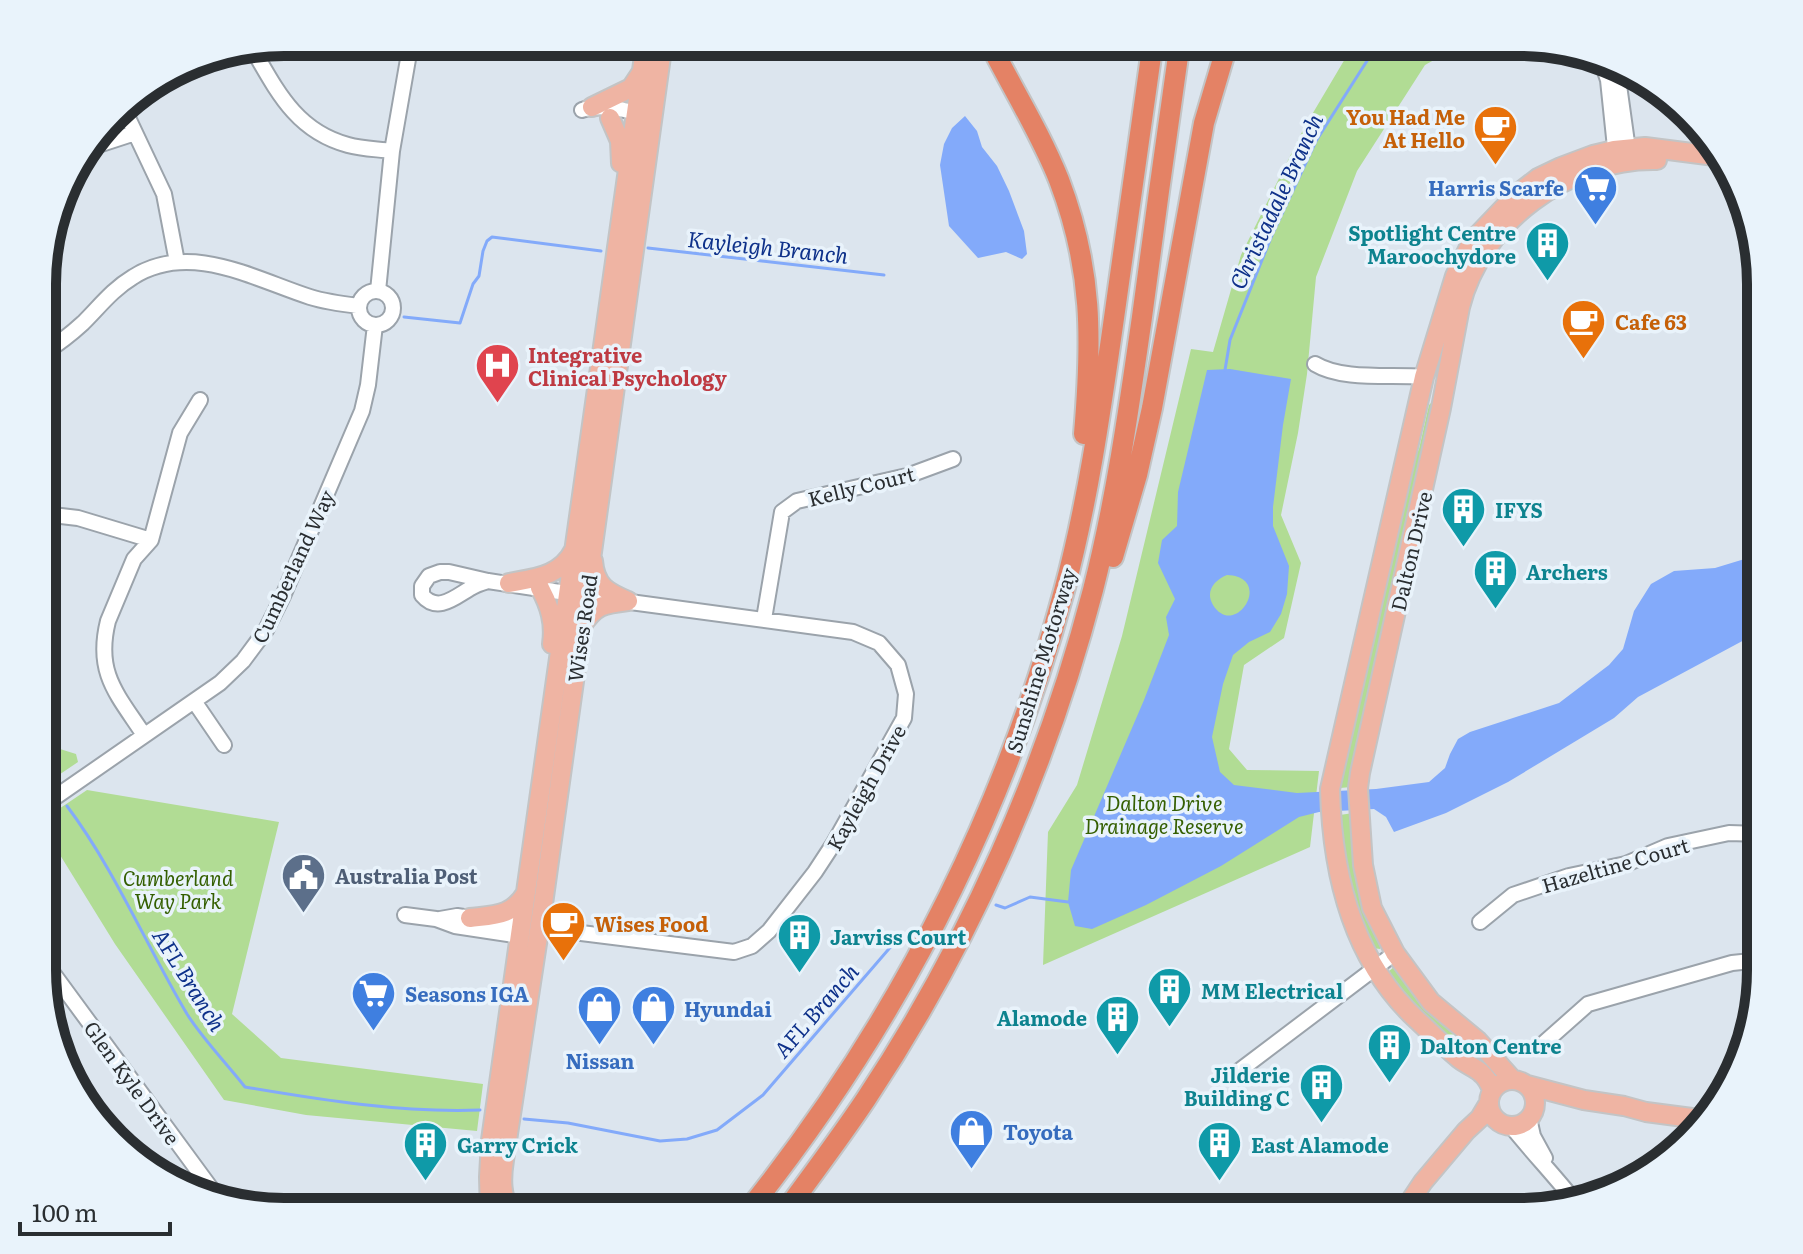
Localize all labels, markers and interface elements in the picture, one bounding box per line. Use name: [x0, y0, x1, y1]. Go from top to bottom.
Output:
place label: You Had Me At Hello: [1346, 101, 1465, 154]
cafe icon: You Had Me At Hello: [1472, 103, 1520, 166]
water label: Christadale Branch: [1220, 108, 1330, 294]
supermarket icon: Harris Scarfe: [1571, 163, 1619, 226]
place label: Harris Scarfe: [1428, 172, 1564, 202]
place label: Spotlight Centre Maroochydore: [1348, 217, 1516, 270]
building icon: Spotlight Centre Maroochydore: [1523, 220, 1571, 283]
water label: Kayleigh Branch: [686, 221, 850, 271]
cafe icon: Cafe 63: [1560, 297, 1608, 360]
place label: Cafe 63: [1615, 306, 1687, 336]
place label: Integrative Clinical Psychology: [528, 339, 727, 392]
hospital icon: Integrative Clinical Psychology: [473, 342, 521, 405]
street label: Kelly Court: [805, 457, 917, 513]
street label: Cumberland Way: [243, 484, 341, 648]
building icon: IFYS: [1440, 485, 1488, 548]
street label: Dalton Drive: [1382, 488, 1438, 614]
place label: IFYS: [1495, 494, 1543, 524]
building icon: Archers: [1471, 547, 1519, 610]
place label: Archers: [1526, 556, 1608, 586]
street label: Sunshine Motorway: [998, 563, 1083, 756]
street label: Wises Road: [559, 572, 603, 684]
street label: Kayleigh Drive: [818, 719, 912, 855]
park label: Dalton Drive Drainage Reserve: [1084, 787, 1244, 840]
street label: Hazeltine Court: [1538, 829, 1692, 899]
public building icon: Australia Post: [280, 851, 328, 914]
place label: Australia Post: [335, 860, 478, 890]
park label: Cumberland Way Park: [123, 862, 234, 915]
cafe icon: Wises Food: [539, 899, 587, 962]
place label: Wises Food: [594, 908, 708, 938]
building icon: Jarviss Court: [775, 912, 823, 975]
water label: AFL Branch: [145, 921, 235, 1037]
place label: Jarviss Court: [830, 921, 966, 951]
water label: AFL Branch: [765, 955, 865, 1064]
building icon: MM Electrical: [1146, 966, 1194, 1029]
supermarket icon: Seasons IGA: [350, 969, 398, 1032]
place label: MM Electrical: [1201, 975, 1343, 1005]
place label: Seasons IGA: [405, 978, 529, 1008]
shop icon: Nissan: [576, 984, 624, 1047]
shop icon: Hyundai: [629, 984, 677, 1047]
place label: Hyundai: [684, 993, 772, 1023]
building icon: Alamode: [1094, 993, 1142, 1056]
place label: Alamode: [997, 1002, 1087, 1032]
street label: Glen Kyle Drive: [78, 1014, 188, 1150]
building icon: Dalton Centre: [1365, 1021, 1413, 1084]
place label: Dalton Centre: [1420, 1030, 1562, 1060]
place label: Nissan: [566, 1045, 635, 1075]
place label: Jilderie Building C: [1184, 1059, 1290, 1112]
building icon: Jilderie Building C: [1297, 1061, 1345, 1124]
shop icon: Toyota: [948, 1107, 996, 1170]
place label: Toyota: [1003, 1116, 1073, 1146]
building icon: Garry Crick: [402, 1120, 450, 1183]
building icon: East Alamode: [1196, 1120, 1244, 1183]
place label: Garry Crick: [457, 1129, 579, 1159]
place label: East Alamode: [1251, 1129, 1389, 1159]
scale bar: [20, 1186, 170, 1236]
text: 100 m: [32, 1194, 98, 1229]

